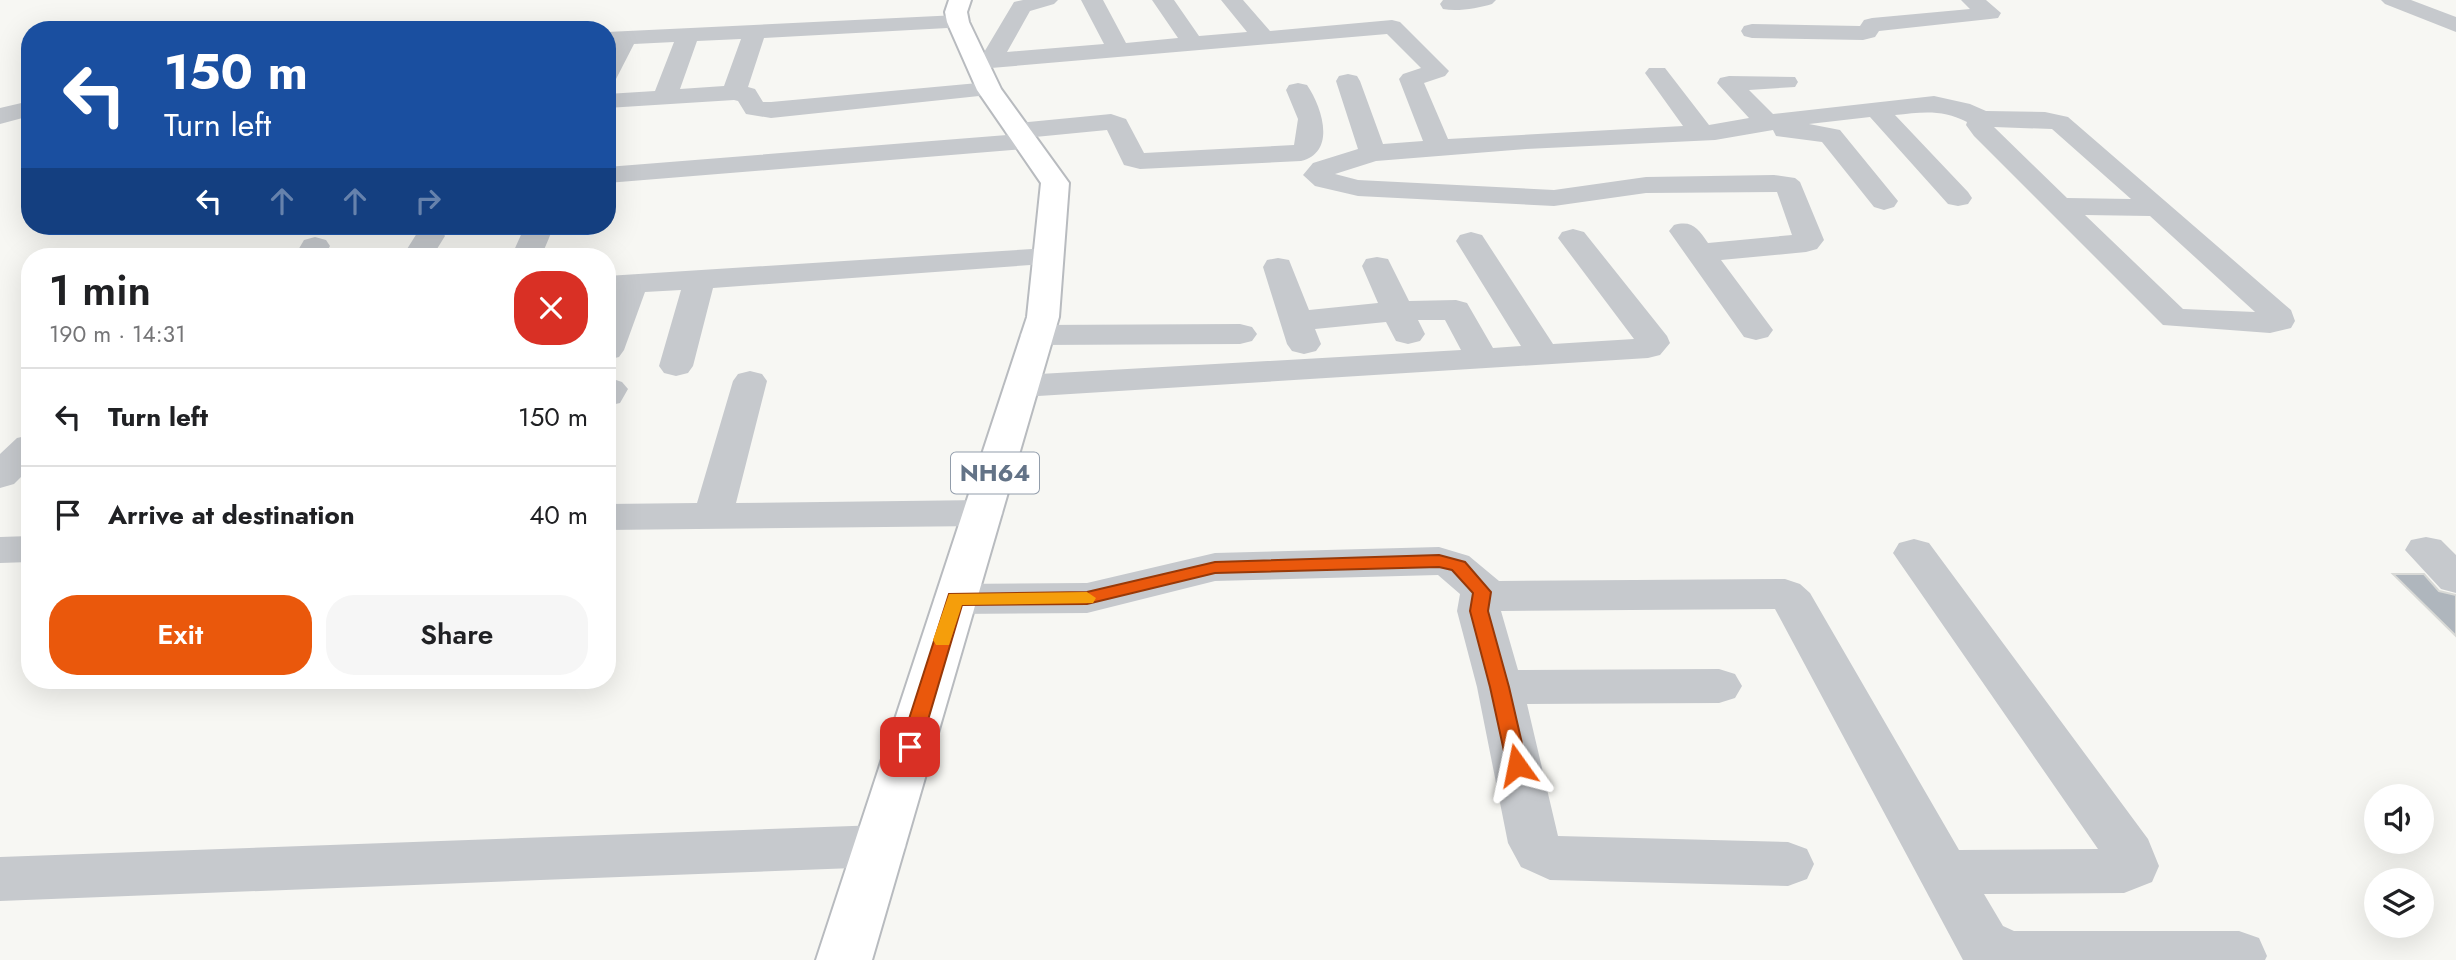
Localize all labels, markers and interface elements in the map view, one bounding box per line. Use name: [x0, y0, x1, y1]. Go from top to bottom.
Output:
text: 150 m: [164, 37, 308, 107]
icon: left: [49, 49, 140, 140]
text: Turn left: [164, 102, 271, 148]
icon: left: [190, 182, 228, 220]
icon: ahead: [263, 182, 301, 220]
icon: ahead: [336, 182, 374, 220]
icon: right: [409, 182, 447, 220]
text: 1 min: [49, 260, 151, 321]
button: close: [514, 271, 588, 345]
text: 190 m · 14:31: [49, 317, 186, 351]
icon: left: [49, 398, 87, 436]
text: Turn left: [108, 398, 208, 436]
text: 150 m: [518, 398, 588, 436]
road number: NH64: [951, 452, 1039, 494]
icon: arrive: [49, 496, 87, 534]
text: Arrive at destination: [108, 496, 355, 534]
text: 40 m: [529, 496, 588, 534]
button: Exit: [49, 595, 312, 675]
button: Share: [326, 595, 588, 675]
pin: [880, 717, 940, 777]
icon: arrive: [891, 728, 929, 766]
position arrow: [1480, 728, 1554, 802]
map controls: [2364, 784, 2434, 938]
button: sound: [2364, 784, 2434, 854]
button: layers: [2364, 868, 2434, 938]

